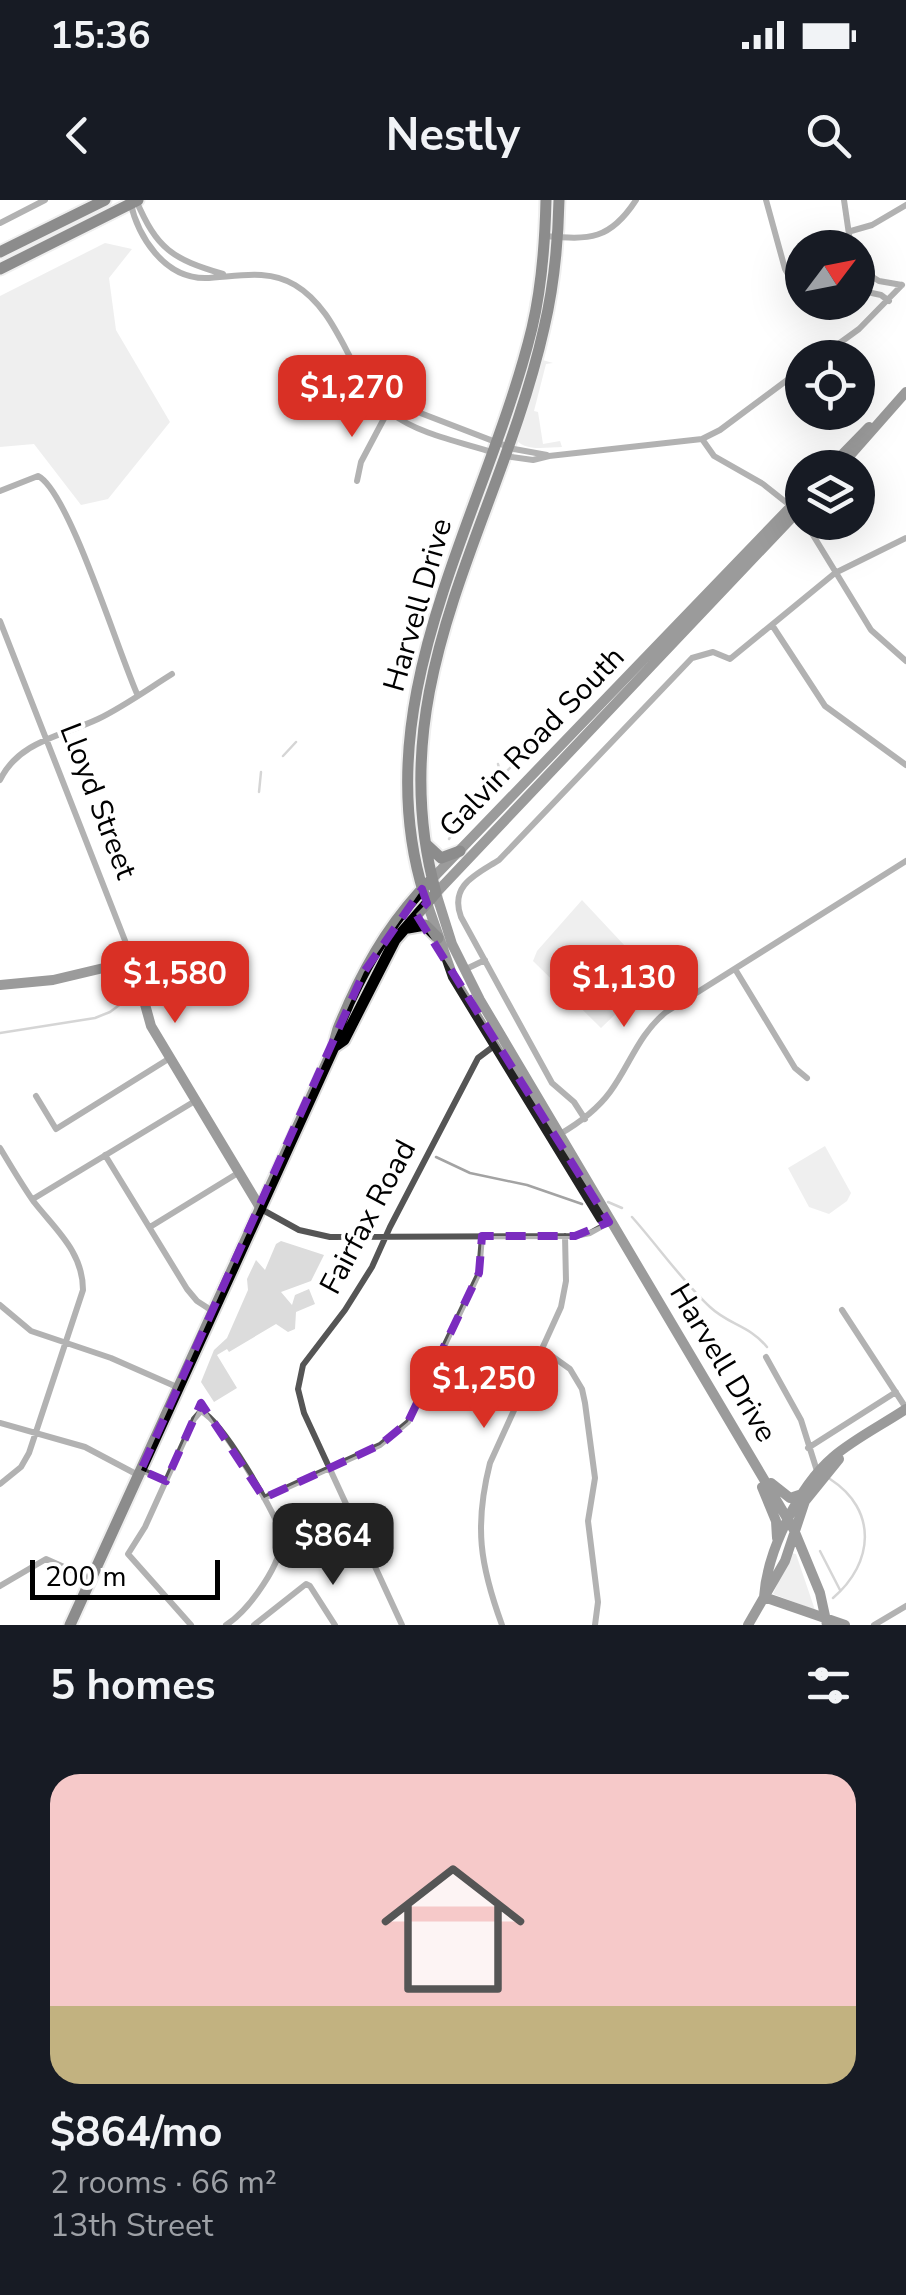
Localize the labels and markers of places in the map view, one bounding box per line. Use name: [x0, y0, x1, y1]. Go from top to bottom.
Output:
pin: $1,270: [271, 355, 433, 440]
pin: $1,580: [94, 941, 256, 1026]
pin: $1,130: [543, 945, 705, 1030]
pin: $1,250: [403, 1346, 565, 1431]
pin: $864: [274, 1503, 392, 1588]

